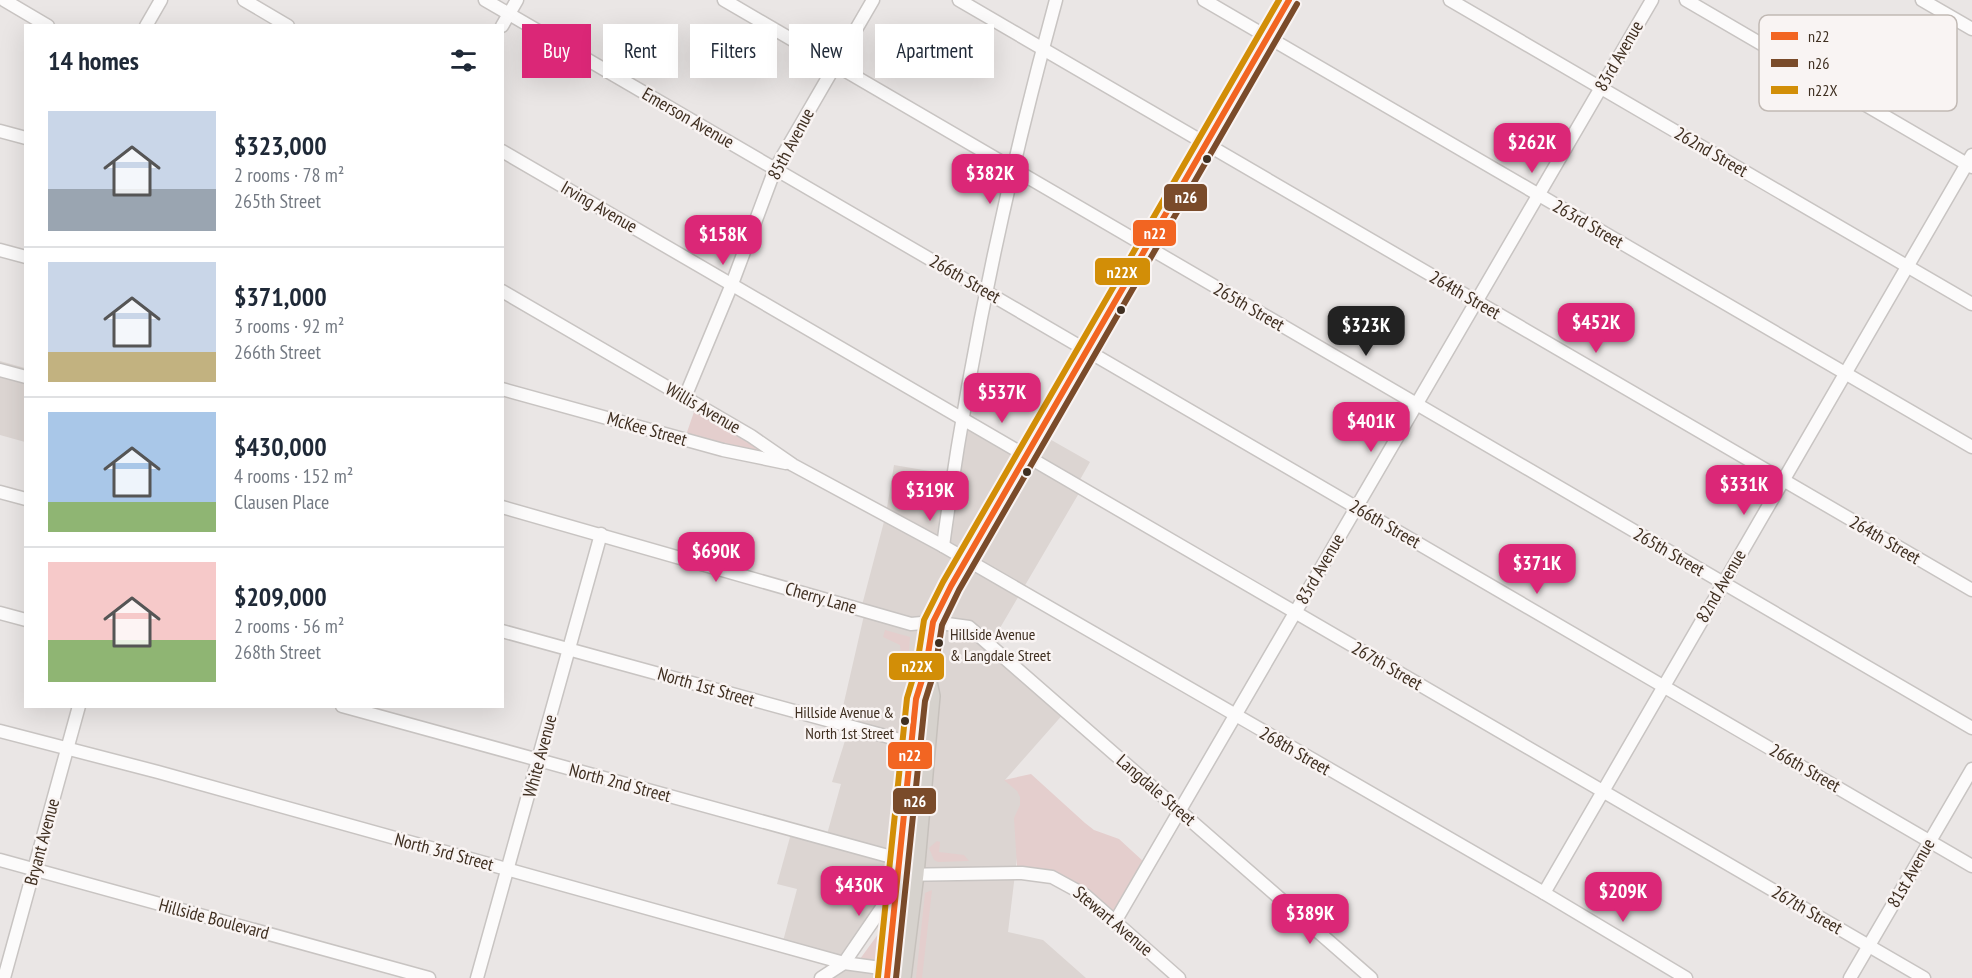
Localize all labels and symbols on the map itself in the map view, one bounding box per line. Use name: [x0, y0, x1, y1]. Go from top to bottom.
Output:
legend: [1759, 15, 1957, 111]
street label: 83rd Avenue: [1589, 16, 1648, 95]
text: n22: [1808, 26, 1829, 46]
text: n26: [1808, 53, 1829, 73]
text: n22X: [1808, 80, 1837, 100]
street label: Emerson Avenue: [638, 82, 738, 153]
street label: 85th Avenue: [762, 104, 819, 184]
street label: 262nd Street: [1670, 121, 1752, 182]
pin: $262K: [1490, 123, 1574, 174]
unlabelled marker: [1201, 153, 1213, 165]
pin: $382K: [948, 154, 1032, 205]
street label: Irving Avenue: [557, 175, 642, 238]
line badge: n26: [1163, 183, 1208, 212]
text: n26: [1175, 187, 1198, 207]
street label: 263rd Street: [1549, 194, 1628, 253]
pin: $158K: [681, 215, 765, 266]
line badge: n22: [1132, 219, 1177, 247]
text: n22: [1144, 223, 1166, 243]
street label: 266th Street: [926, 249, 1005, 308]
line badge: n22X: [1094, 257, 1151, 286]
text: n22X: [1107, 262, 1138, 282]
street label: 264th Street: [1426, 265, 1505, 324]
street label: 265th Street: [1210, 277, 1289, 336]
pin: $452K: [1554, 303, 1638, 354]
unlabelled marker: [1115, 304, 1127, 316]
pin: $323K: [1324, 306, 1408, 357]
pin: $537K: [960, 373, 1044, 424]
street label: Willis Avenue: [661, 377, 745, 438]
pin: $401K: [1329, 402, 1413, 453]
street label: McKee Street: [605, 406, 690, 451]
pin: $331K: [1702, 465, 1786, 516]
unlabelled marker: [1021, 466, 1033, 478]
pin: $319K: [888, 471, 972, 522]
street label: 266th Street: [1346, 494, 1425, 553]
street label: 264th Street: [1846, 510, 1925, 569]
street label: 265th Street: [1630, 522, 1709, 581]
street label: 83rd Avenue: [1290, 529, 1349, 608]
pin: $690K: [674, 532, 758, 583]
pin: $371K: [1495, 544, 1579, 595]
street label: 82nd Avenue: [1690, 545, 1751, 626]
street label: Cherry Lane: [783, 576, 860, 619]
place label: Hillside Avenue & Langdale Street: [950, 624, 1051, 665]
street label: 267th Street: [1348, 636, 1427, 695]
marker: Hillside Avenue & Langdale Street: [933, 637, 945, 649]
line badge: n22X: [888, 652, 945, 681]
text: n22X: [902, 656, 933, 676]
street label: North 1st Street: [655, 662, 757, 711]
place label: Hillside Avenue & North 1st Street: [795, 702, 895, 743]
street label: White Avenue: [517, 712, 562, 800]
marker: Hillside Avenue & North 1st Street: [899, 715, 911, 727]
street label: 268th Street: [1256, 721, 1335, 780]
street label: 266th Street: [1766, 738, 1845, 797]
line badge: n22: [887, 741, 933, 770]
text: n22: [899, 745, 921, 765]
street label: Langdale Street: [1112, 749, 1201, 830]
street label: North 2nd Street: [567, 758, 674, 807]
line badge: n26: [892, 787, 937, 815]
text: n26: [904, 791, 927, 811]
street label: Bryant Avenue: [19, 796, 64, 888]
street label: North 3rd Street: [392, 827, 496, 876]
street label: 81st Avenue: [1882, 834, 1940, 911]
pin: $430K: [817, 866, 901, 917]
pin: $209K: [1581, 872, 1665, 923]
street label: 267th Street: [1768, 880, 1847, 939]
street label: Stewart Avenue: [1069, 881, 1158, 961]
street label: Hillside Boulevard: [156, 893, 272, 944]
pin: $389K: [1268, 894, 1352, 945]

